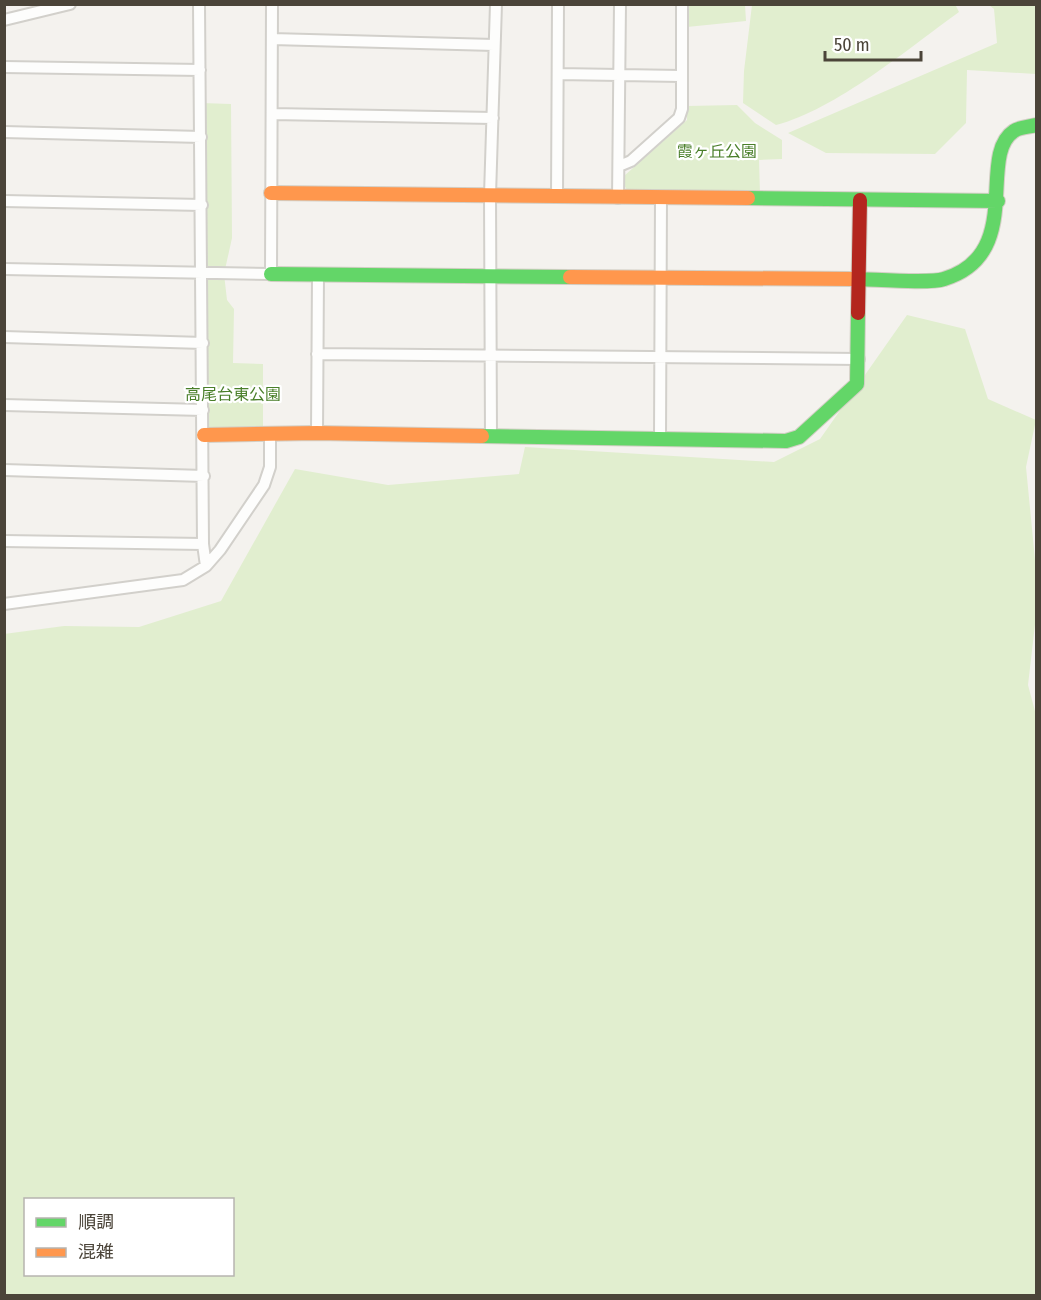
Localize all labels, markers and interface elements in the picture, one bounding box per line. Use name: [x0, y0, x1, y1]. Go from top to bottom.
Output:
scale bar: [825, 24, 921, 62]
text: 50 m: [834, 34, 870, 56]
park label: 霞ヶ丘公園: [677, 142, 757, 161]
park label: 高尾台東公園: [185, 385, 281, 404]
legend: [24, 1198, 234, 1276]
text: 順調: [78, 1211, 114, 1233]
text: 混雑: [78, 1241, 114, 1263]

